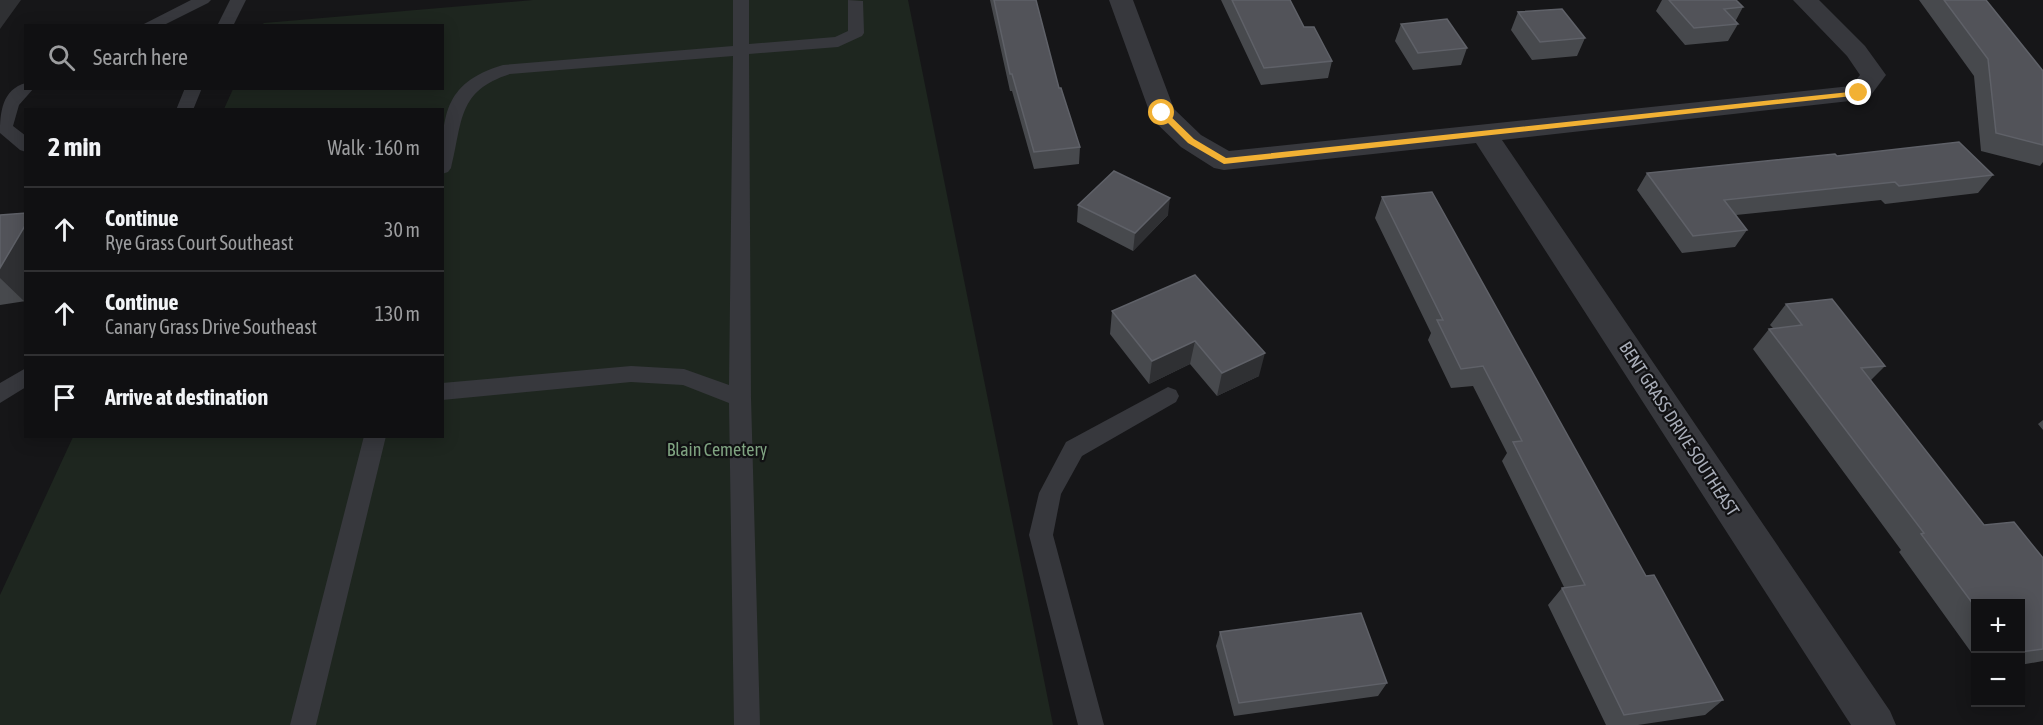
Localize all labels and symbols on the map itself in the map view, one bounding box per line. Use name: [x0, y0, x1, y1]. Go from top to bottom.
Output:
route end: [1845, 79, 1871, 105]
route start: [1148, 99, 1174, 125]
street label: BENT GRASS DRIVE SOUTHEAST: [1615, 338, 1744, 520]
park label: Blain Cemetery: [667, 439, 767, 460]

